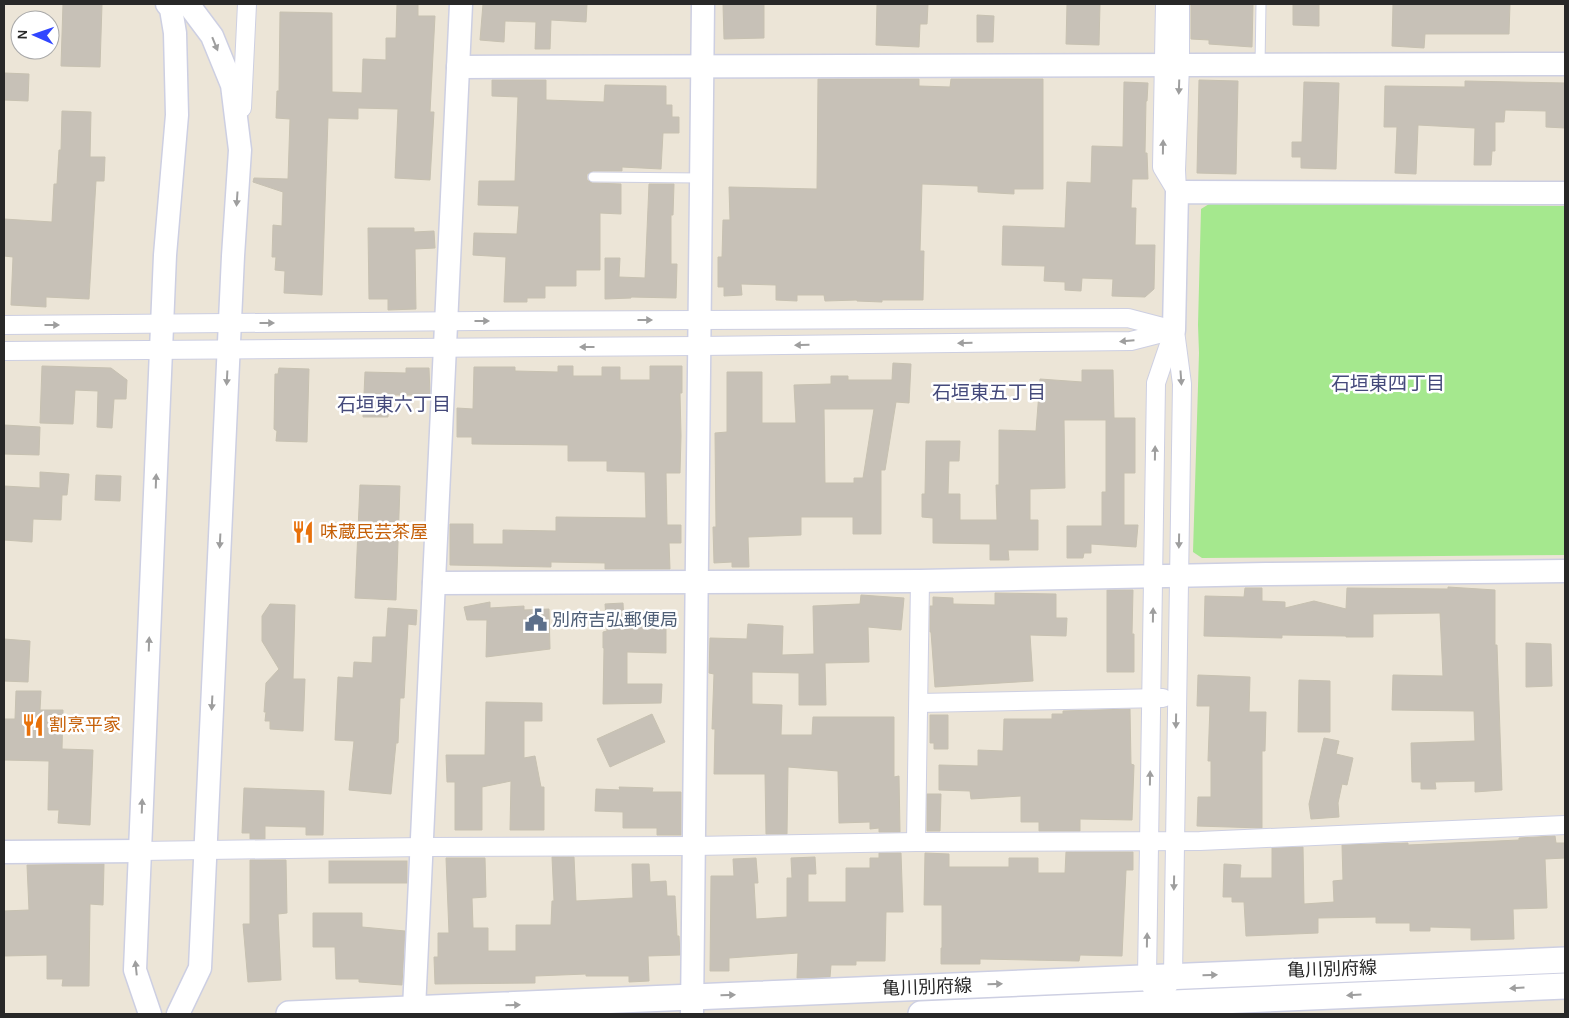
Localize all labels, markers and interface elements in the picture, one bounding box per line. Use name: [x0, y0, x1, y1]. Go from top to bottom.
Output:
north arrow: [10, 10, 60, 60]
text: N: [14, 29, 31, 40]
one-way arrow: [212, 37, 220, 51]
one-way arrow: [1175, 80, 1183, 96]
one-way arrow: [1159, 139, 1167, 155]
one-way arrow: [233, 191, 241, 207]
one-way arrow: [637, 316, 653, 324]
one-way arrow: [475, 317, 491, 325]
one-way arrow: [260, 319, 276, 327]
one-way arrow: [45, 321, 61, 329]
one-way arrow: [1119, 337, 1135, 345]
one-way arrow: [956, 339, 972, 347]
one-way arrow: [794, 341, 810, 349]
one-way arrow: [579, 343, 595, 351]
one-way arrow: [1177, 370, 1185, 386]
one-way arrow: [223, 371, 231, 387]
district label: 石垣東四丁目: [1331, 373, 1445, 395]
district label: 石垣東五丁目: [932, 382, 1046, 404]
district label: 石垣東六丁目: [337, 394, 451, 416]
one-way arrow: [1151, 445, 1159, 461]
one-way arrow: [152, 473, 160, 489]
restaurant icon: 味蔵民芸茶屋: [290, 519, 316, 545]
place label: 味蔵民芸茶屋: [320, 521, 428, 543]
one-way arrow: [215, 533, 223, 549]
one-way arrow: [1175, 533, 1183, 549]
public building icon: 別府吉弘郵便局: [523, 607, 549, 633]
one-way arrow: [1149, 607, 1157, 623]
place label: 別府吉弘郵便局: [552, 609, 678, 631]
one-way arrow: [146, 635, 154, 651]
one-way arrow: [208, 695, 216, 711]
restaurant icon: 割烹平家: [20, 712, 46, 738]
one-way arrow: [1172, 713, 1180, 729]
place label: 割烹平家: [49, 714, 121, 736]
one-way arrow: [1146, 770, 1154, 786]
one-way arrow: [139, 798, 147, 814]
one-way arrow: [1170, 875, 1178, 891]
one-way arrow: [1143, 932, 1151, 948]
street label: 亀川別府線: [1287, 956, 1377, 982]
one-way arrow: [132, 960, 140, 976]
one-way arrow: [1202, 970, 1218, 978]
street label: 亀川別府線: [882, 974, 972, 1000]
one-way arrow: [987, 980, 1003, 988]
one-way arrow: [1508, 985, 1524, 993]
one-way arrow: [720, 991, 736, 999]
one-way arrow: [1346, 992, 1362, 1000]
one-way arrow: [505, 1000, 521, 1008]

